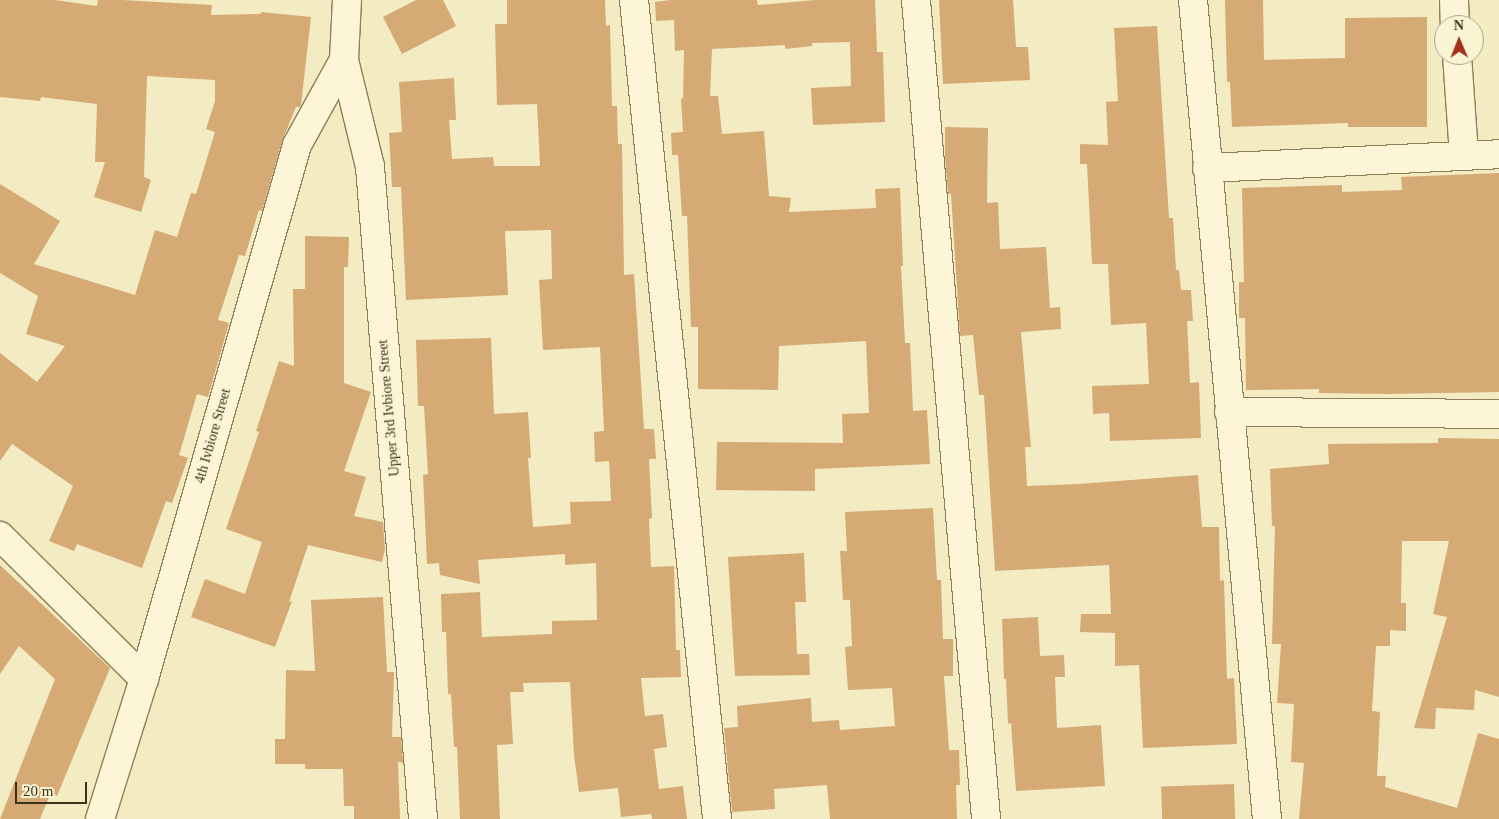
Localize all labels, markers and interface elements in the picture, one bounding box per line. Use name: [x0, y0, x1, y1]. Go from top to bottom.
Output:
north arrow: [1434, 15, 1484, 65]
text: N: [1454, 18, 1464, 33]
street label: Upper 3rd Ivbiore Street: [375, 339, 403, 477]
street label: 4th Ivbiore Street: [191, 387, 235, 485]
scale bar: [18, 772, 90, 804]
text: 20 m: [23, 783, 53, 799]

